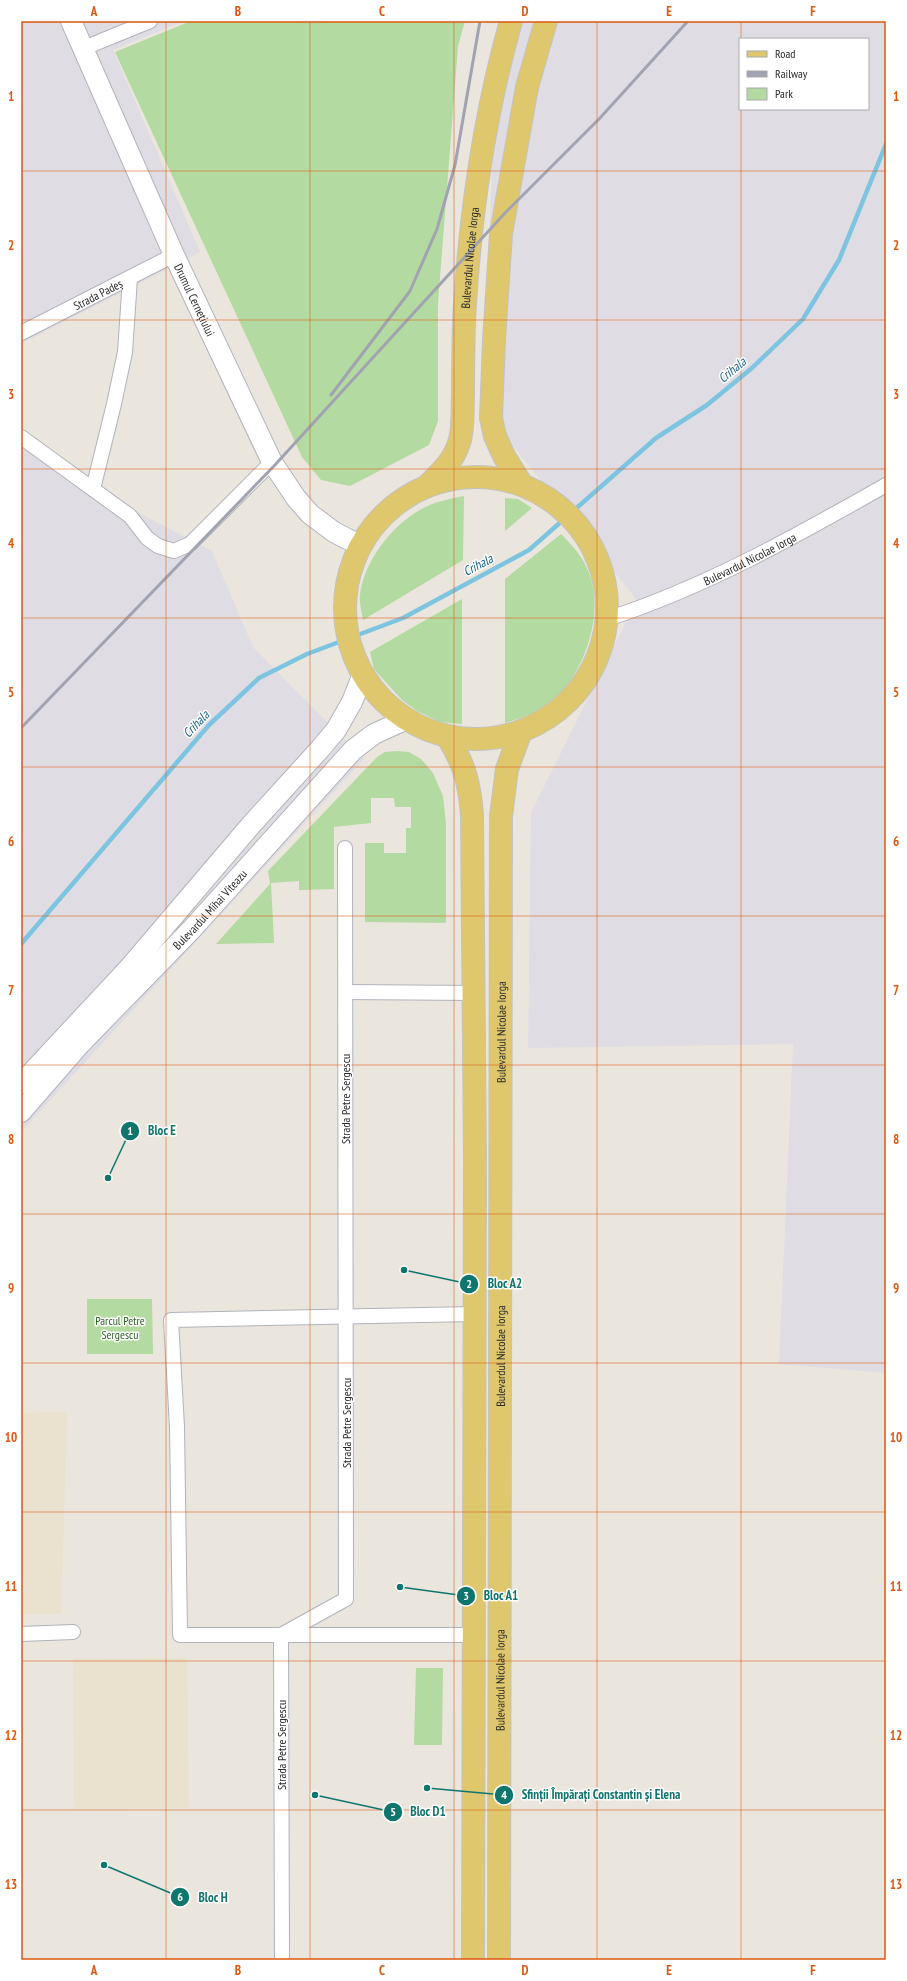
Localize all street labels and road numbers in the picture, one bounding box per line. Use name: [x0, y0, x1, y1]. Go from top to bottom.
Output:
street label: Bulevardul Nicolae Iorga: [457, 206, 481, 309]
street label: Drumul Cernețiului: [172, 261, 219, 338]
street label: Strada Padeș: [70, 275, 125, 313]
street label: Bulevardul Nicolae Iorga: [701, 529, 799, 588]
street label: Bulevardul Mihai Viteazu: [169, 866, 250, 952]
street label: Bulevardul Nicolae Iorga: [493, 981, 508, 1083]
street label: Strada Petre Sergescu: [338, 1054, 353, 1144]
street label: Bulevardul Nicolae Iorga: [492, 1305, 508, 1407]
street label: Strada Petre Sergescu: [339, 1378, 354, 1468]
street label: Bulevardul Nicolae Iorga: [492, 1629, 507, 1731]
street label: Strada Petre Sergescu: [274, 1700, 289, 1790]

